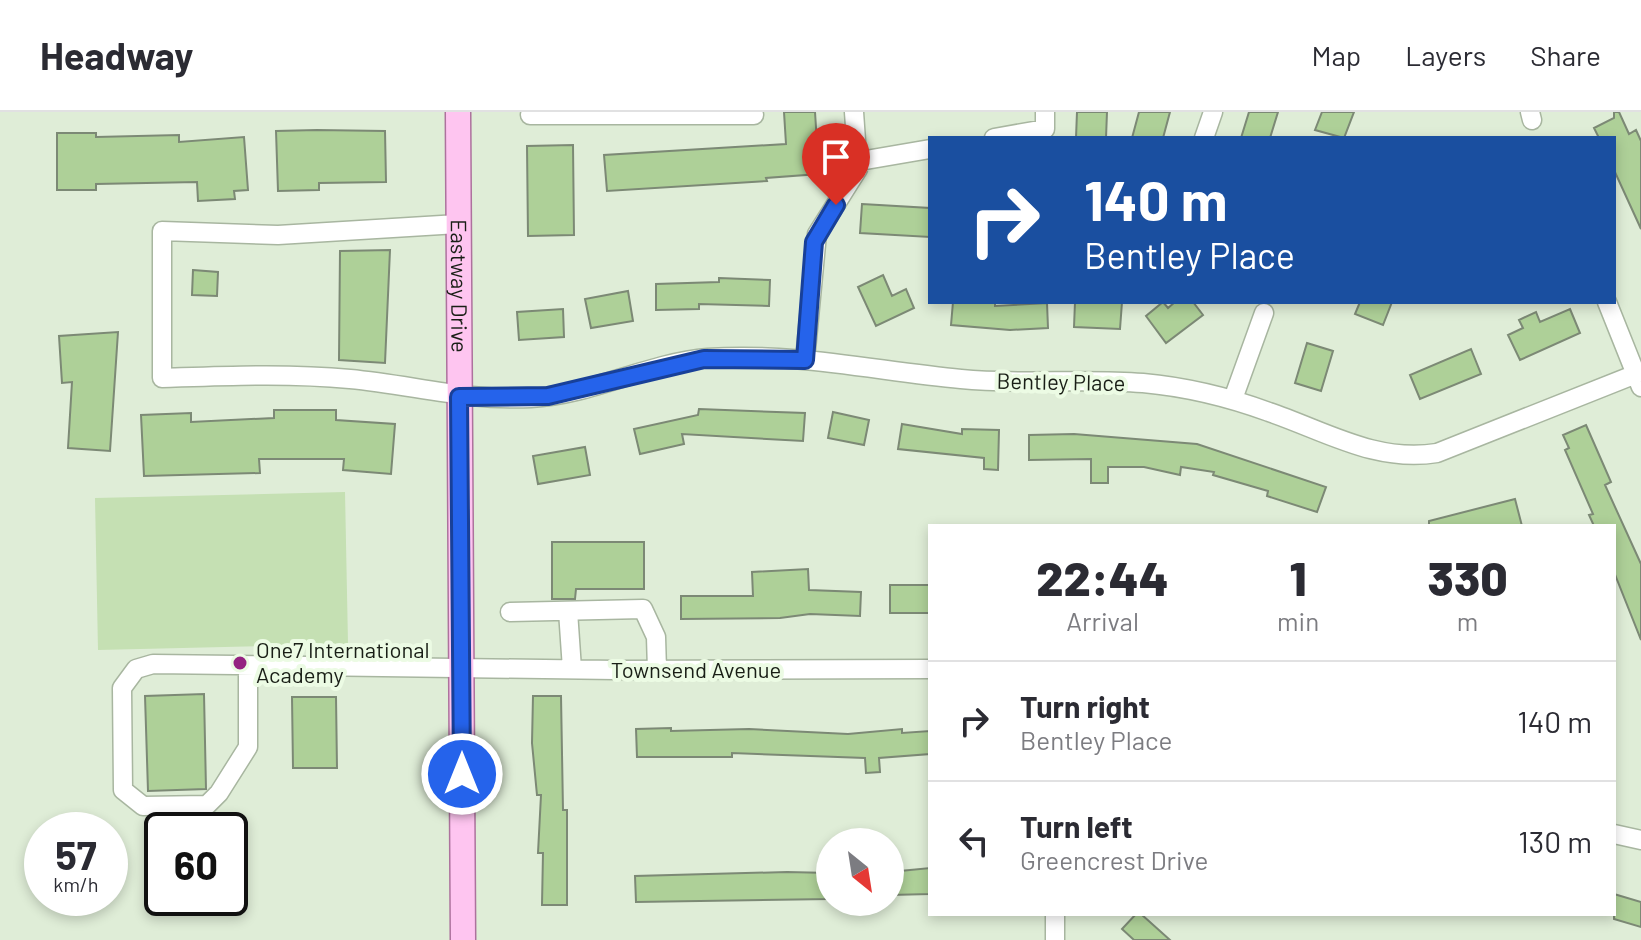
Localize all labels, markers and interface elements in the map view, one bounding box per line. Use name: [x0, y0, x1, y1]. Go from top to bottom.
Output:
text: Headway: [40, 32, 193, 78]
text: Map: [1311, 38, 1361, 72]
text: Layers: [1405, 38, 1486, 72]
text: Share: [1530, 38, 1601, 72]
pin: [802, 123, 870, 205]
icon: arrive: [814, 135, 858, 179]
text: 140 m: [1084, 165, 1228, 232]
icon: right: [952, 168, 1056, 272]
street label: Eastway Drive: [447, 219, 473, 353]
text: Bentley Place: [1084, 233, 1295, 276]
street label: Bentley Place: [996, 367, 1126, 395]
text: 22:44: [1036, 548, 1169, 606]
text: 1: [1290, 548, 1307, 606]
text: 330: [1428, 548, 1508, 606]
text: Arrival: [1066, 605, 1139, 636]
text: min: [1277, 605, 1319, 636]
text: m: [1457, 605, 1478, 636]
place label: One7 International Academy: [256, 636, 430, 687]
marker: One7 International Academy: [231, 654, 249, 672]
street label: Townsend Avenue: [611, 656, 781, 682]
text: Turn right: [1020, 688, 1150, 724]
icon: right: [952, 699, 996, 743]
text: 140 m: [1517, 703, 1592, 739]
text: Bentley Place: [1020, 724, 1172, 755]
position arrow: [420, 732, 504, 816]
text: Turn left: [1020, 808, 1133, 844]
speed limit sign: 60: [144, 812, 248, 916]
icon: left: [952, 819, 996, 863]
text: 130 m: [1518, 823, 1592, 859]
north arrow: [816, 828, 904, 916]
map controls: [816, 828, 904, 916]
text: 57: [55, 830, 97, 878]
text: Greencrest Drive: [1020, 844, 1208, 875]
text: km/h: [53, 872, 99, 896]

